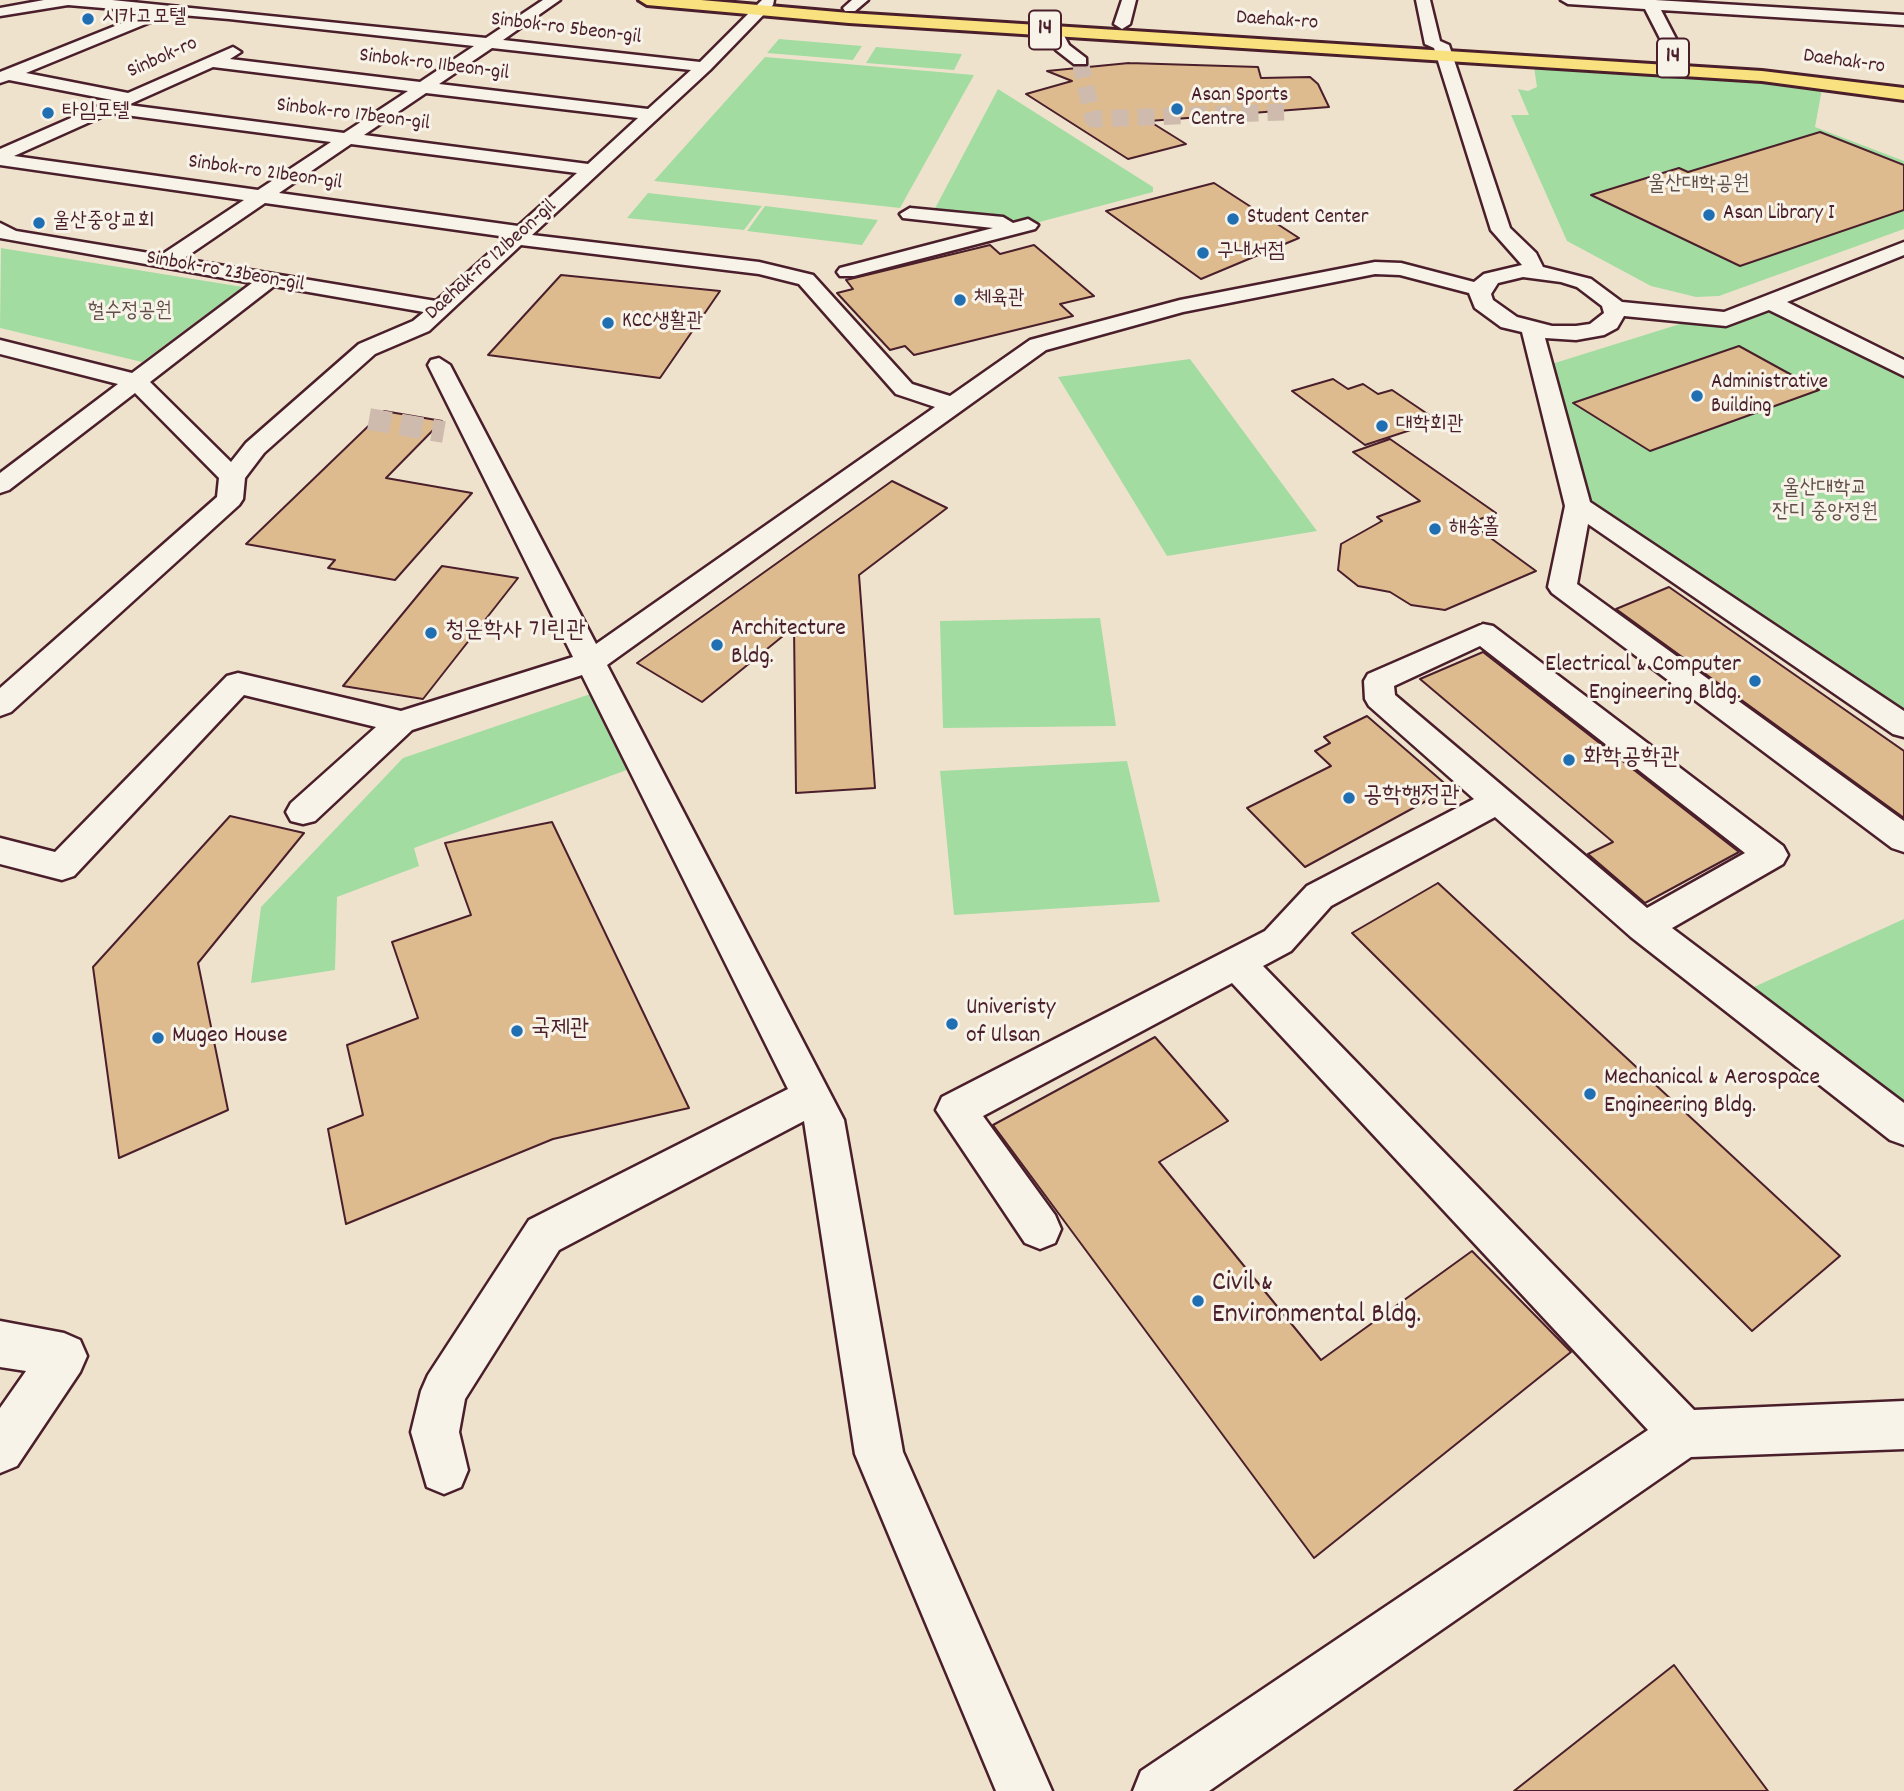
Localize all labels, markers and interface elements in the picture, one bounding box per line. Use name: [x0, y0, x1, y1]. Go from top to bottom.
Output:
place label: 시카고모텔: [102, 6, 186, 32]
street label: Daehak-ro: [1235, 7, 1319, 37]
street label: Sinbok-ro 5beon-gil: [489, 8, 643, 52]
road number: 14: [1029, 10, 1061, 50]
marker: 시카고모텔: [80, 11, 96, 27]
street label: Sinbok-ro: [124, 32, 202, 86]
road number: 14: [1657, 39, 1689, 78]
street label: Sinbok-ro 11beon-gil: [358, 44, 510, 88]
street label: Daehak-ro: [1801, 45, 1887, 81]
place label: Asan Sports Centre: [1191, 84, 1288, 134]
street label: Sinbok-ro 17beon-gil: [275, 94, 431, 138]
place label: 타임모텔: [62, 100, 130, 126]
marker: Asan Sports Centre: [1169, 101, 1185, 117]
marker: 타임모텔: [40, 105, 56, 121]
street label: Sinbok-ro 21beon-gil: [186, 151, 344, 197]
park label: 울산대학공원: [1648, 173, 1750, 199]
street label: Daehak-ro 121beon-gil: [421, 195, 563, 327]
place label: Asan Library I: [1723, 202, 1834, 228]
place label: Student Center: [1247, 206, 1369, 232]
marker: Asan Library I: [1701, 207, 1717, 223]
place label: 울산중앙교회: [53, 210, 154, 236]
marker: Student Center: [1225, 211, 1241, 227]
marker: 울산중앙교회: [31, 215, 47, 231]
place label: 구내서점: [1217, 240, 1285, 266]
marker: 구내서점: [1195, 245, 1211, 261]
street label: Sinbok-ro 23beon-gil: [144, 247, 306, 299]
place label: 체육관: [974, 287, 1025, 313]
marker: 체육관: [952, 292, 968, 308]
park label: 헐수정공원: [88, 300, 172, 326]
place label: KCC생활관: [622, 310, 703, 336]
marker: KCC생활관: [600, 315, 616, 331]
place label: Administrative Building: [1711, 371, 1828, 421]
marker: Administrative Building: [1689, 388, 1705, 404]
place label: 대학회관: [1396, 413, 1464, 439]
marker: 대학회관: [1374, 418, 1390, 434]
park label: 울산대학교 잔디 중앙정원: [1772, 477, 1878, 527]
place label: 해송홀: [1449, 516, 1500, 542]
marker: 해송홀: [1427, 521, 1443, 537]
place label: Architecture Bldg.: [731, 617, 846, 673]
place label: 청운학사 기린관: [445, 619, 586, 647]
marker: 청운학사 기린관: [423, 625, 439, 641]
marker: Architecture Bldg.: [709, 637, 725, 653]
place label: Electrical & Computer Engineering Bldg.: [1545, 653, 1741, 709]
marker: Electrical & Computer Engineering Bldg.: [1747, 673, 1763, 689]
place label: 화학공학관: [1583, 746, 1680, 774]
marker: 화학공학관: [1561, 752, 1577, 768]
place label: 공학행정관: [1363, 784, 1460, 812]
marker: 공학행정관: [1341, 790, 1357, 806]
place label: Univeristy of Ulsan: [966, 996, 1056, 1052]
marker: Univeristy of Ulsan: [944, 1016, 960, 1032]
place label: 국제관: [531, 1017, 589, 1045]
marker: 국제관: [509, 1023, 525, 1039]
place label: Mugeo House: [172, 1024, 288, 1052]
marker: Mugeo House: [150, 1030, 166, 1046]
place label: Mechanical & Aerospace Engineering Bldg.: [1604, 1066, 1820, 1122]
marker: Mechanical & Aerospace Engineering Bldg.: [1582, 1086, 1598, 1102]
place label: Civil & Environmental Bldg.: [1212, 1268, 1421, 1334]
marker: Civil & Environmental Bldg.: [1190, 1293, 1206, 1309]

